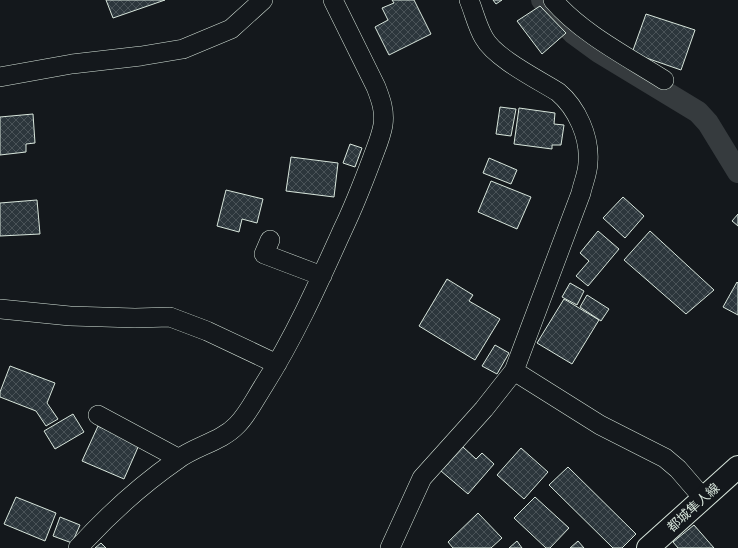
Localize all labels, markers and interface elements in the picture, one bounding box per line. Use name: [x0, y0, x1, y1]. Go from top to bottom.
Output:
street label: 都城隼人線: [663, 479, 723, 535]

